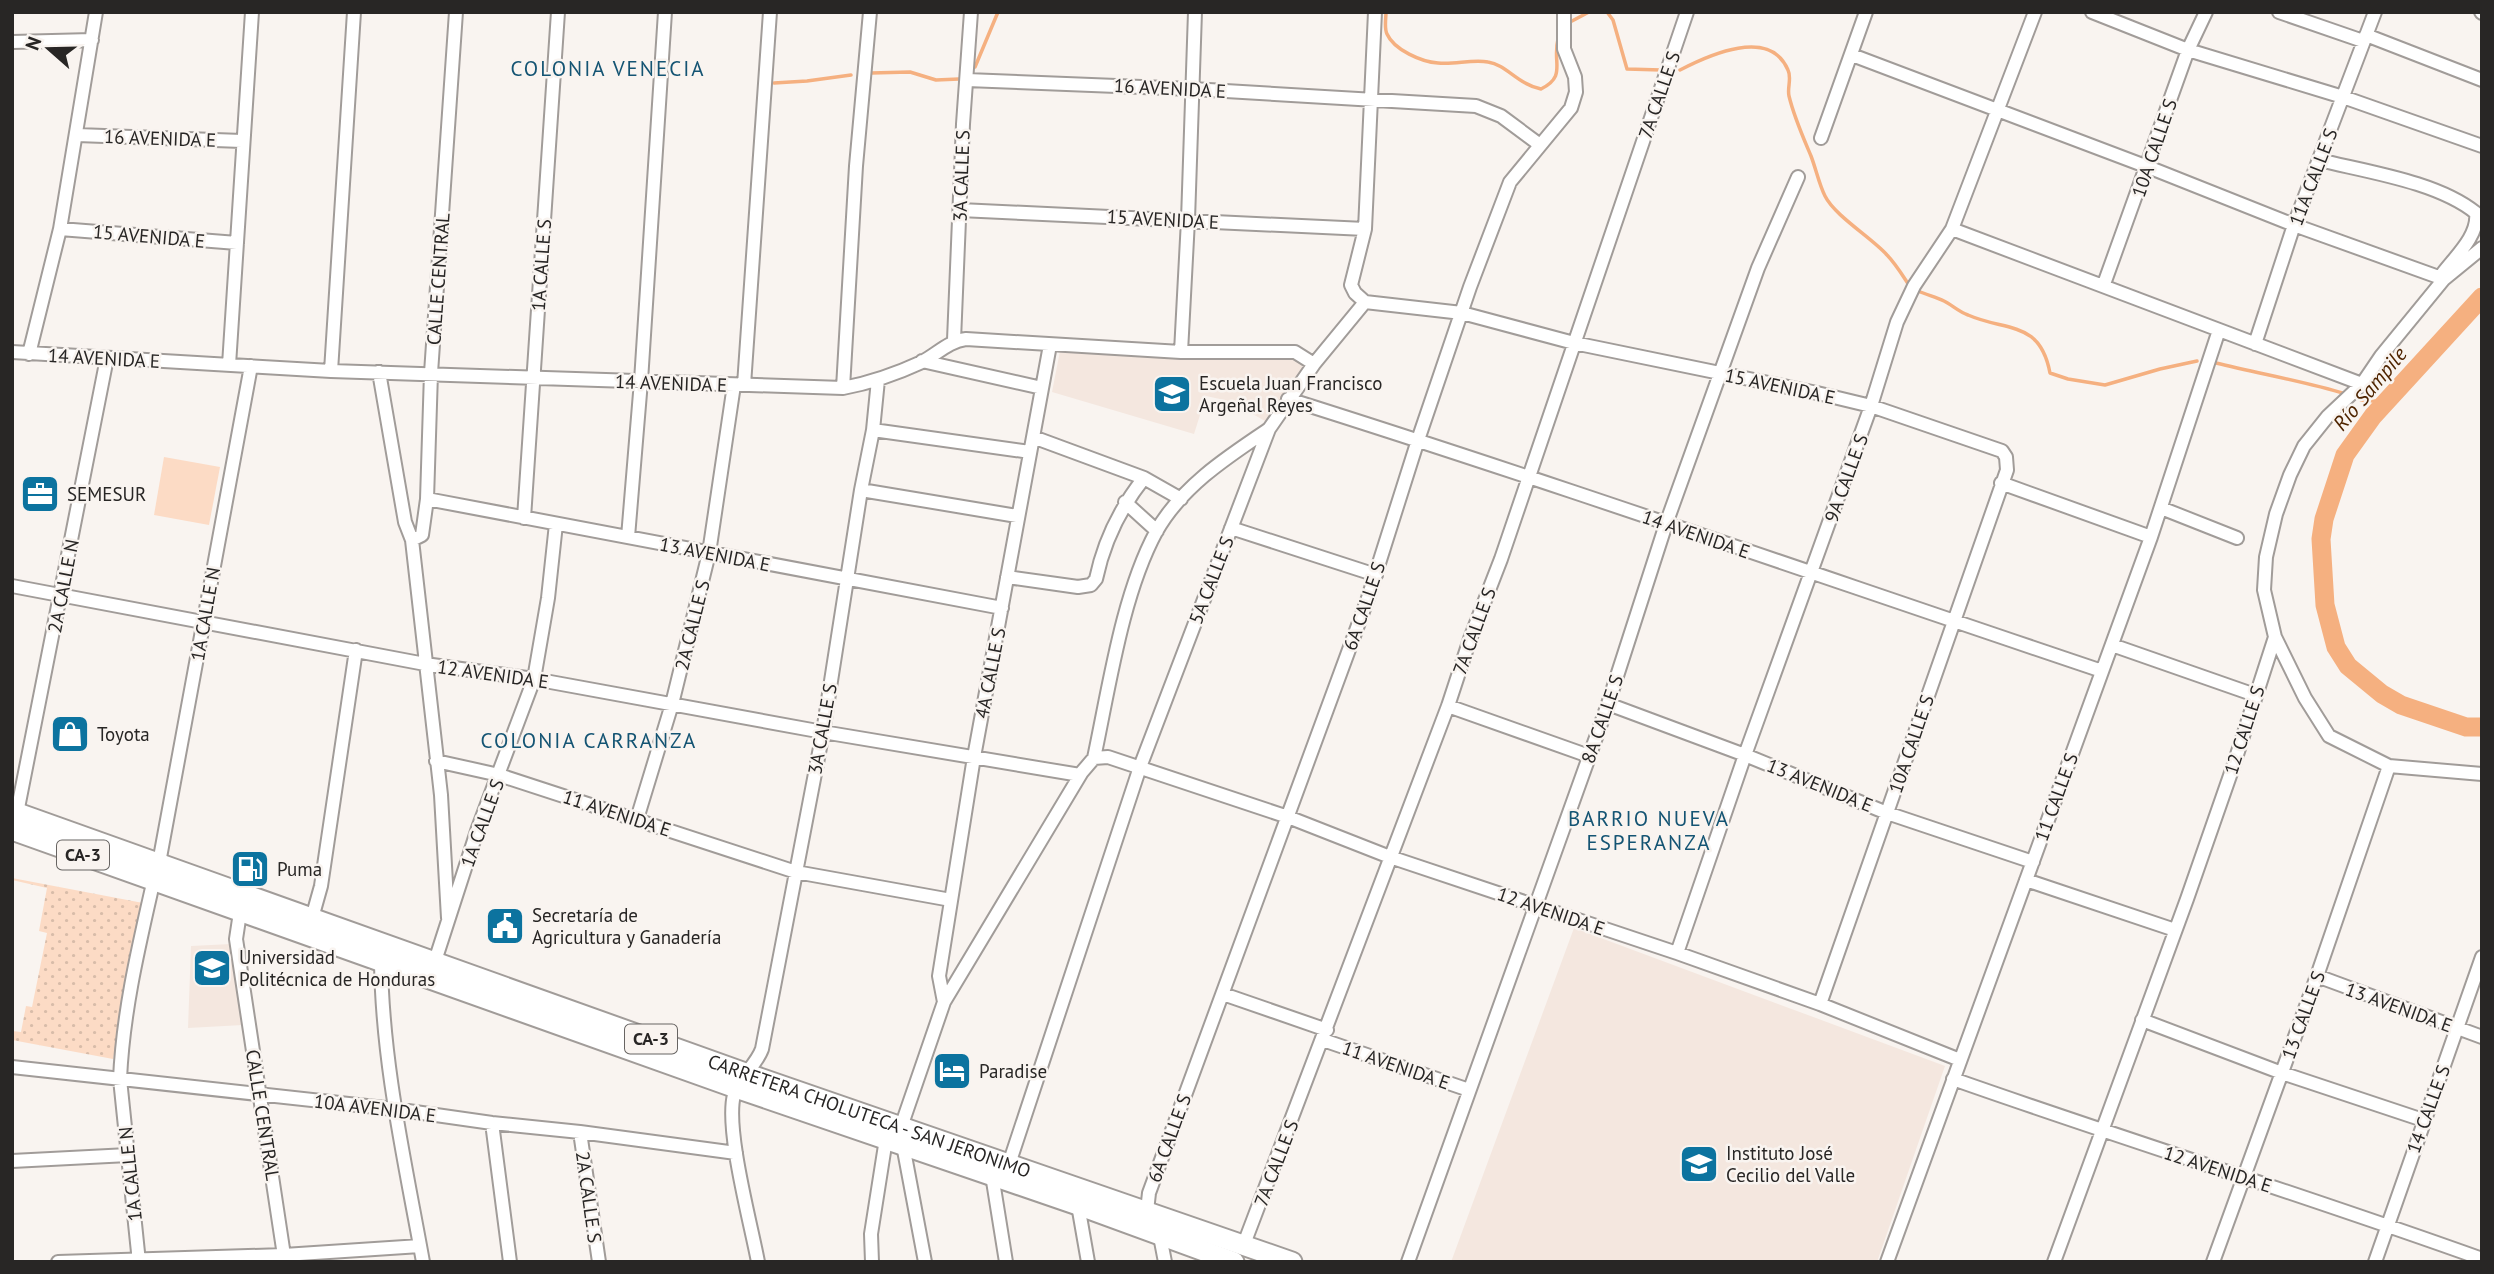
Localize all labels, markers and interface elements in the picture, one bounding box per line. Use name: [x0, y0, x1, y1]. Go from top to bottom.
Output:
north arrow: [14, 14, 84, 84]
text: N: [20, 33, 46, 53]
street label: 7A CALLE S: [1633, 48, 1685, 142]
district label: COLONIA VENECIA: [510, 55, 706, 82]
street label: 16 AVENIDA E: [1113, 73, 1227, 103]
street label: 10A CALLE S: [2126, 96, 2182, 200]
street label: 16 AVENIDA E: [103, 124, 217, 152]
street label: 11A CALLE S: [2283, 125, 2343, 229]
street label: 3A CALLE S: [947, 130, 975, 222]
street label: 15 AVENIDA E: [1106, 204, 1220, 234]
street label: CALLE CENTRAL: [421, 212, 455, 346]
street label: 1A CALLE S: [526, 218, 556, 312]
street label: 15 AVENIDA E: [92, 219, 206, 253]
water label: Río Sampile: [2327, 341, 2413, 436]
street label: 14 AVENIDA E: [47, 343, 161, 373]
street label: 15 AVENIDA E: [1723, 363, 1837, 409]
street label: 14 AVENIDA E: [614, 369, 728, 397]
place label: Escuela Juan Francisco Argeñal Reyes: [1199, 371, 1382, 417]
school or university icon: Escuela Juan Francisco Argeñal Reyes: [1151, 373, 1193, 415]
street label: 9A CALLE S: [1819, 431, 1873, 525]
office icon: SEMESUR: [19, 473, 61, 515]
place label: SEMESUR: [67, 482, 146, 506]
street label: 14 AVENIDA E: [1639, 504, 1753, 564]
street label: 13 AVENIDA E: [658, 532, 772, 576]
street label: 5A CALLE S: [1183, 533, 1239, 627]
street label: 2A CALLE N: [42, 537, 84, 635]
street label: 6A CALLE S: [1338, 559, 1390, 653]
street label: 1A CALLE N: [185, 565, 225, 663]
street label: 2A CALLE S: [669, 577, 715, 673]
street label: 7A CALLE S: [1447, 584, 1501, 678]
street label: 4A CALLE S: [969, 625, 1011, 721]
street label: 12 AVENIDA E: [436, 654, 550, 694]
street label: 8A CALLE S: [1576, 672, 1628, 766]
street label: 3A CALLE S: [802, 682, 842, 776]
street label: 12 CALLE S: [2218, 682, 2270, 778]
street label: 10A CALLE S: [1883, 692, 1939, 796]
shop icon: Toyota: [49, 713, 91, 755]
place label: Toyota: [97, 722, 150, 746]
district label: COLONIA CARRANZA: [481, 727, 697, 754]
street label: 11 CALLE S: [2029, 750, 2083, 844]
street label: 13 AVENIDA E: [1763, 753, 1877, 817]
street label: 1A CALLE S: [455, 776, 509, 870]
street label: 11 AVENIDA E: [560, 784, 674, 842]
district label: BARRIO NUEVA ESPERANZA: [1568, 805, 1730, 856]
road number: CA-3: [57, 840, 109, 870]
fuel station icon: Puma: [229, 848, 271, 890]
place label: Puma: [277, 857, 322, 881]
street label: 12 AVENIDA E: [1494, 881, 1608, 941]
place label: Secretaría de Agricultura y Ganadería: [532, 903, 721, 949]
public building icon: Secretaría de Agricultura y Ganadería: [484, 905, 526, 947]
place label: Universidad Politécnica de Honduras: [239, 945, 435, 991]
school or university icon: Universidad Politécnica de Honduras: [191, 947, 233, 989]
street label: 13 CALLE S: [2276, 968, 2330, 1062]
street label: 13 AVENIDA E: [2342, 977, 2456, 1037]
road number: CA-3: [625, 1024, 677, 1054]
street label: 11 AVENIDA E: [1339, 1035, 1453, 1095]
street label: CALLE CENTRAL: [241, 1048, 285, 1182]
street label: CARRETERA CHOLUTECA - SAN JERONIMO: [705, 1049, 1034, 1183]
hotel icon: Paradise: [931, 1050, 973, 1092]
place label: Paradise: [979, 1059, 1047, 1083]
street label: 14 CALLE S: [2401, 1062, 2455, 1156]
street label: 10A AVENIDA E: [313, 1089, 437, 1127]
street label: 6A CALLE S: [1142, 1091, 1196, 1185]
street label: 7A CALLE S: [1248, 1116, 1304, 1210]
street label: 1A CALLE N: [113, 1126, 147, 1222]
street label: 12 AVENIDA E: [2161, 1140, 2275, 1198]
place label: Instituto José Cecilio del Valle: [1726, 1141, 1855, 1187]
school or university icon: Instituto José Cecilio del Valle: [1678, 1143, 1720, 1185]
street label: 2A CALLE S: [571, 1150, 607, 1244]

